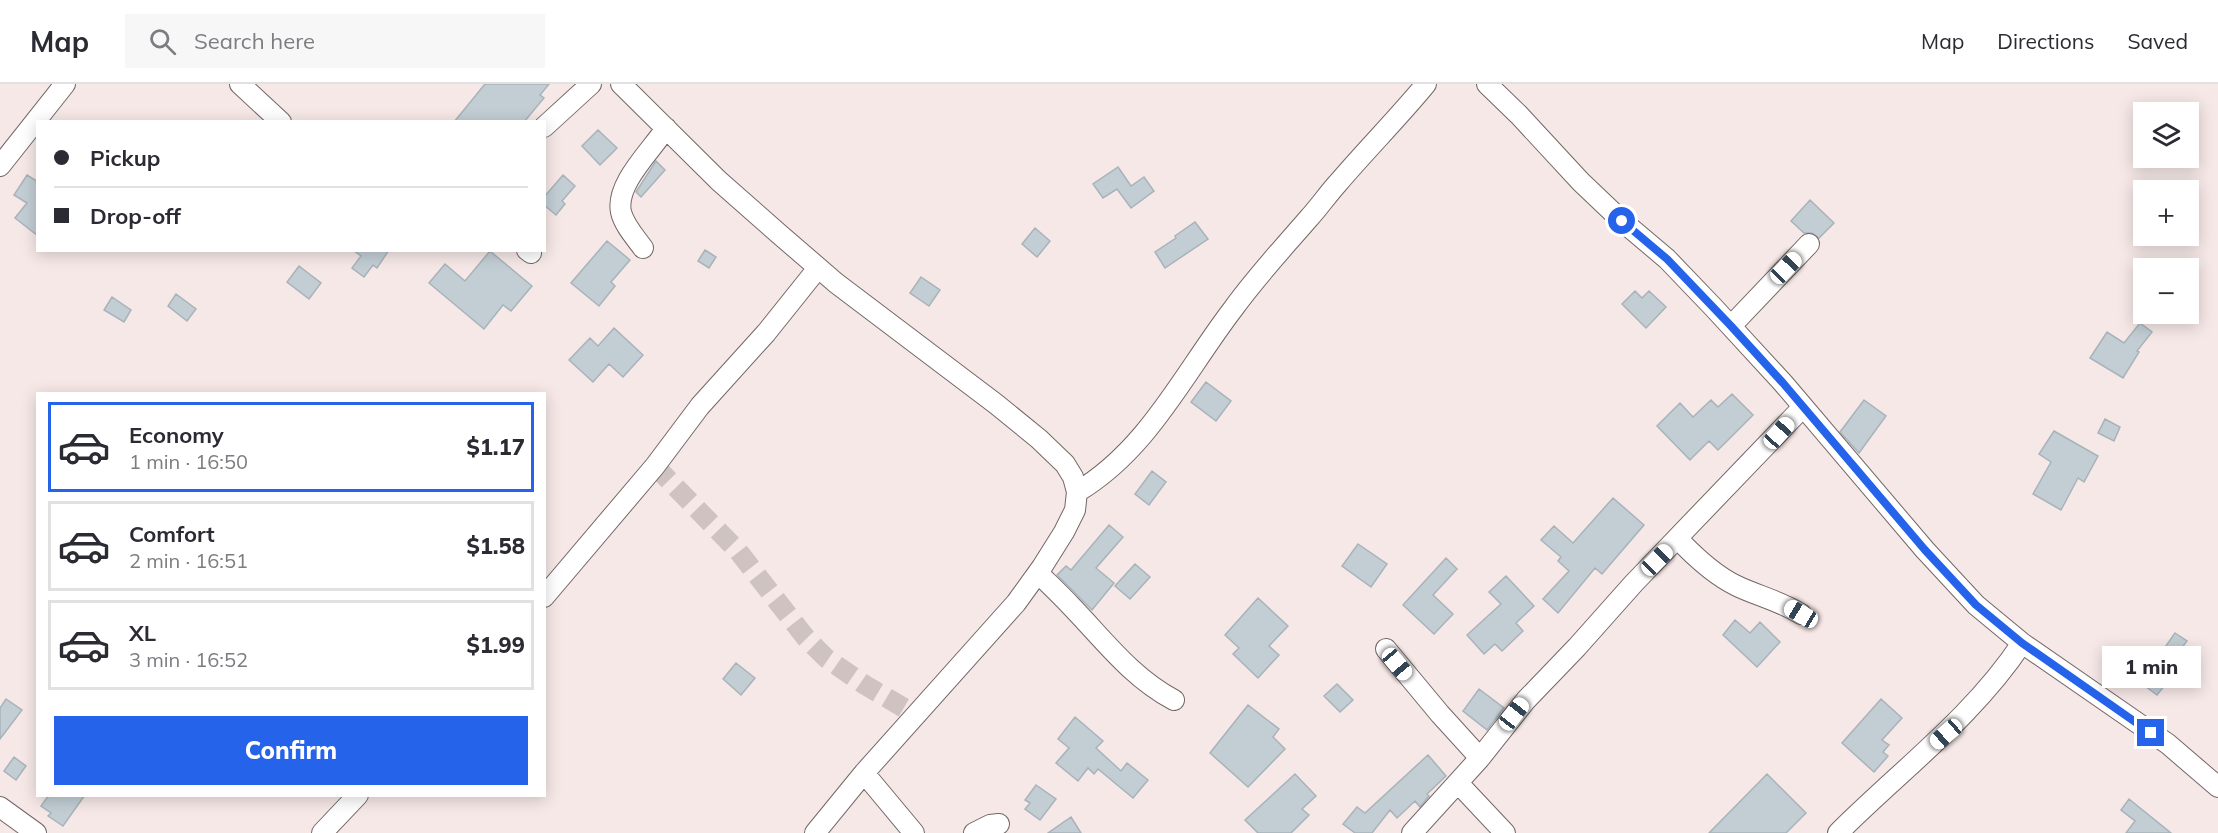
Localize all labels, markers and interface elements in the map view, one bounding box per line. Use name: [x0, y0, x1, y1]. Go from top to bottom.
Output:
search box: [125, 14, 545, 68]
text: Map: [30, 24, 89, 59]
icon: search: [146, 25, 179, 58]
text: Search here: [194, 27, 315, 55]
text: Map: [1921, 28, 1964, 54]
text: Directions: [1997, 28, 2094, 54]
text: Saved: [2127, 28, 2188, 54]
map controls: [2133, 102, 2199, 324]
button: layers: [2133, 102, 2199, 168]
text: Pickup: [90, 144, 160, 172]
button: +: [2133, 180, 2199, 246]
text: Drop-off: [90, 202, 181, 230]
route start: [1608, 207, 1635, 234]
car: [1767, 249, 1805, 287]
button: −: [2133, 258, 2199, 324]
car: [1760, 414, 1798, 452]
icon: car: [57, 420, 111, 474]
text: Economy: [129, 421, 224, 449]
text: $1.17: [466, 433, 525, 461]
text: 1 min · 16:50: [129, 449, 248, 474]
icon: car: [57, 519, 111, 573]
text: Comfort: [129, 520, 215, 548]
text: $1.58: [466, 532, 525, 560]
car: [1638, 541, 1676, 579]
text: 2 min · 16:51: [129, 548, 248, 573]
car: [1781, 597, 1821, 631]
icon: car: [57, 618, 111, 672]
text: XL: [129, 619, 156, 647]
text: $1.99: [466, 631, 525, 659]
car: [1379, 644, 1415, 684]
callout: 1 min: [2102, 646, 2200, 688]
text: 3 min · 16:52: [129, 647, 248, 672]
text: 1 min: [2125, 654, 2178, 679]
car: [1496, 694, 1532, 734]
car: [1927, 715, 1965, 753]
button: Confirm: [54, 716, 528, 785]
route end: [2137, 719, 2164, 746]

